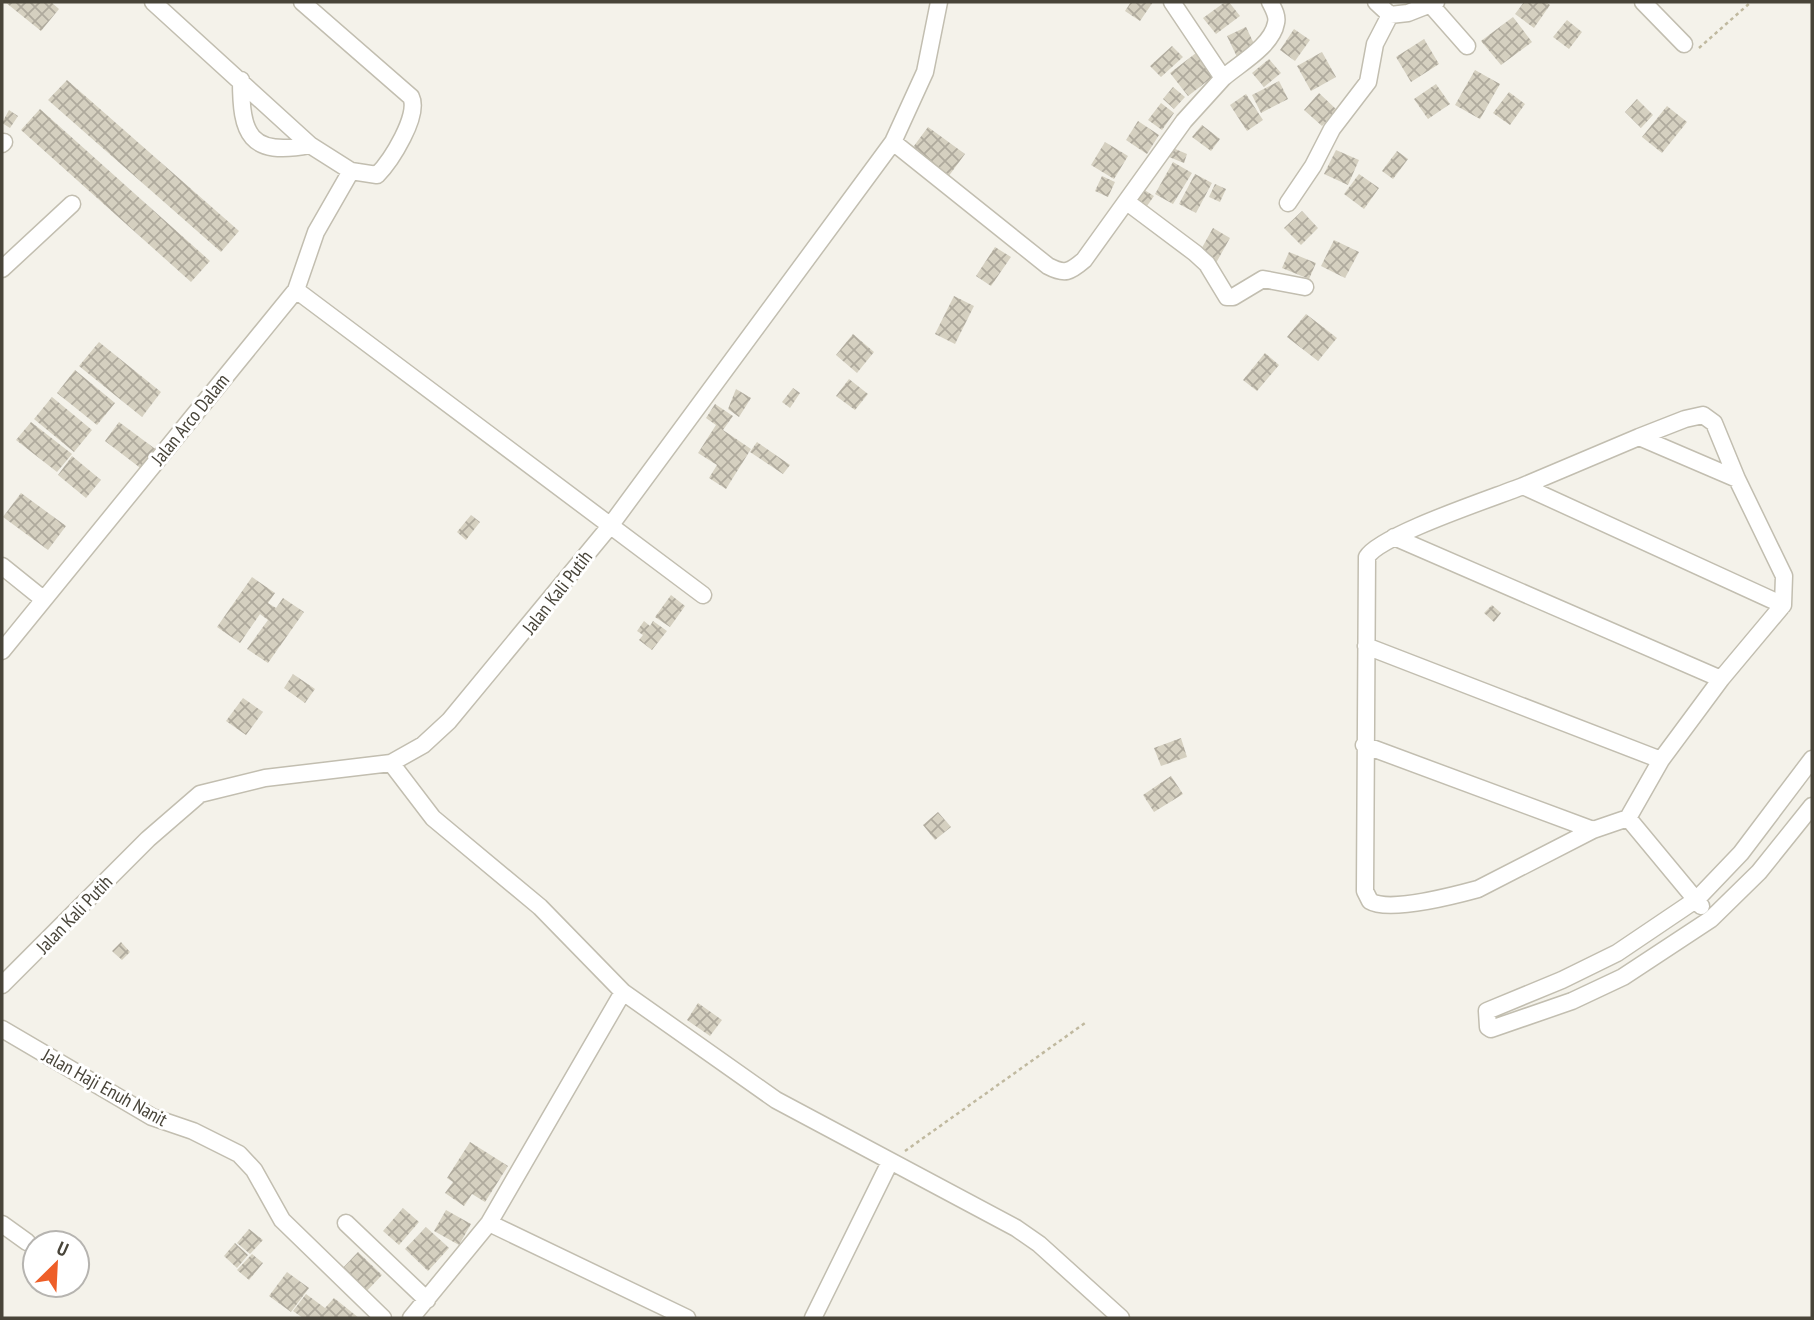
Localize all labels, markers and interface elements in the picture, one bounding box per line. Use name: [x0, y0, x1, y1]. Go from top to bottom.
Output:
street label: Jalan Arco Dalam: [145, 368, 234, 470]
street label: Jalan Kali Putih: [516, 545, 597, 639]
street label: Jalan Kali Putih: [30, 870, 117, 959]
street label: Jalan Haji Enuh Nanit: [37, 1042, 172, 1132]
north arrow: [21, 1229, 91, 1299]
text: U: [54, 1236, 72, 1261]

